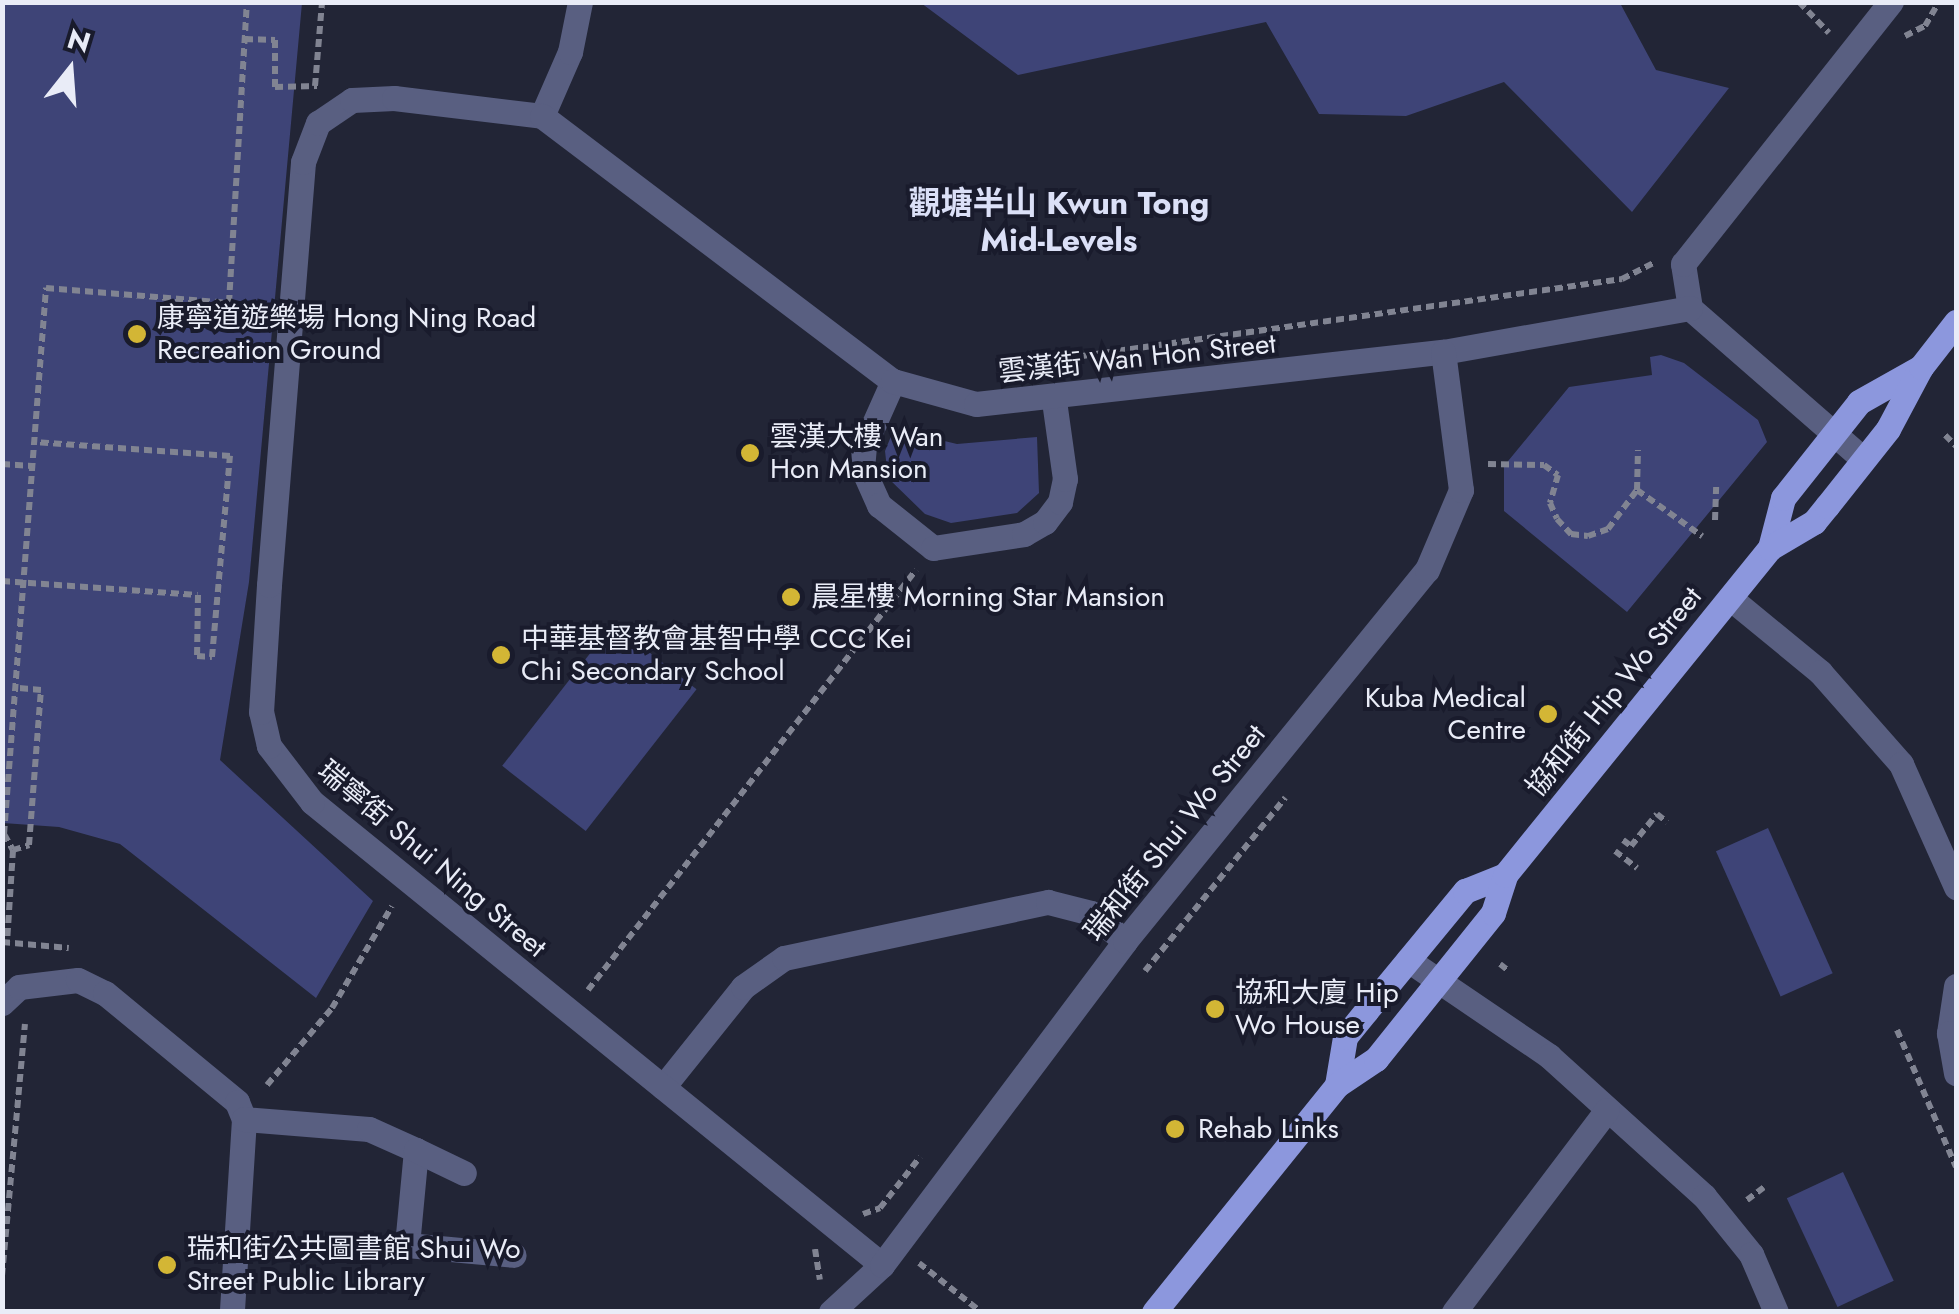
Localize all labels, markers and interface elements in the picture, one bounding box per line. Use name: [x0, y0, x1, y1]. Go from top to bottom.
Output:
text: N: [62, 18, 96, 64]
north arrow: [20, 20, 120, 120]
district label: 觀塘半山 Kwun Tong Mid-Levels: [909, 185, 1209, 260]
place label: 康寧道遊樂場 Hong Ning Road Recreation Ground: [157, 301, 536, 367]
marker: 康寧道遊樂場 Hong Ning Road Recreation Ground: [126, 323, 148, 345]
street label: 雲漢街 Wan Hon Street: [996, 327, 1278, 389]
place label: 雲漢大樓 Wan Hon Mansion: [770, 420, 943, 486]
marker: 雲漢大樓 Wan Hon Mansion: [739, 442, 761, 464]
place label: 晨星樓 Morning Star Mansion: [811, 580, 1165, 614]
street label: 協和街 Hip Wo Street: [1519, 580, 1709, 804]
marker: 晨星樓 Morning Star Mansion: [780, 586, 802, 608]
place label: 中華基督教會基智中學 CCC Kei Chi Secondary School: [521, 622, 912, 688]
marker: 中華基督教會基智中學 CCC Kei Chi Secondary School: [490, 644, 512, 666]
place label: Kuba Medical Centre: [1365, 681, 1526, 747]
marker: Kuba Medical Centre: [1535, 701, 1561, 727]
street label: 瑞和街 Shui Wo Street: [1077, 718, 1273, 948]
street label: 瑞寧街 Shui Ning Street: [311, 754, 553, 964]
place label: 協和大廈 Hip Wo House: [1235, 976, 1399, 1042]
marker: 協和大廈 Hip Wo House: [1204, 998, 1226, 1020]
place label: Rehab Links: [1198, 1112, 1339, 1146]
marker: Rehab Links: [1162, 1116, 1188, 1142]
place label: 瑞和街公共圖書館 Shui Wo Street Public Library: [187, 1232, 521, 1298]
marker: 瑞和街公共圖書館 Shui Wo Street Public Library: [156, 1254, 178, 1276]

